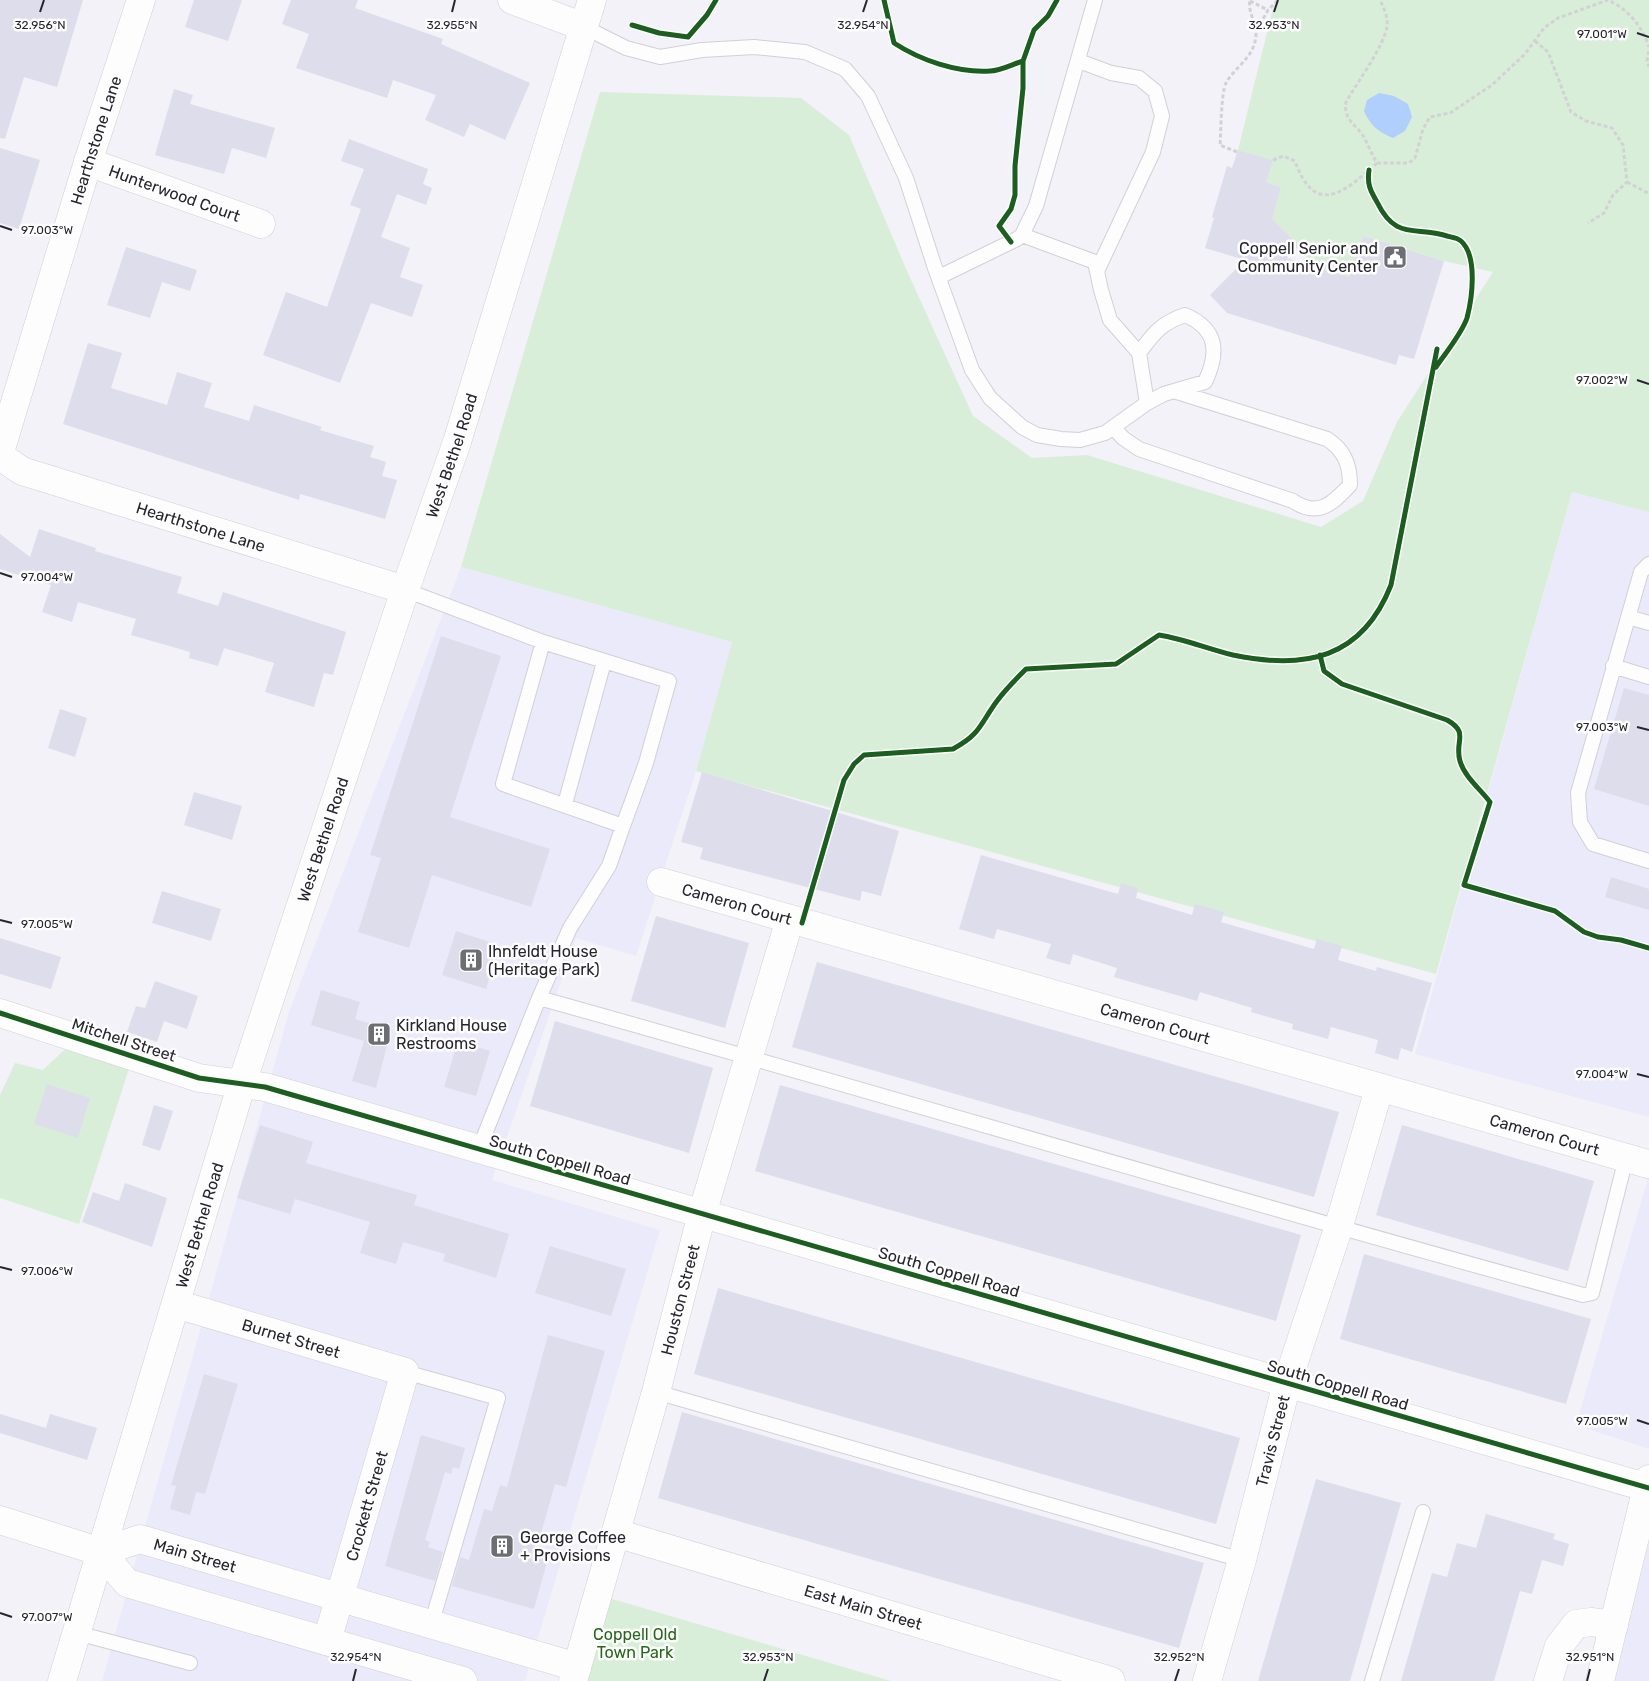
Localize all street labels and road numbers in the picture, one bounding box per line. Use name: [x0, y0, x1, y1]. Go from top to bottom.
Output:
street label: Hearthstone Lane: [66, 73, 125, 207]
street label: Hunterwood Court: [106, 161, 243, 225]
street label: West Bethel Road: [422, 391, 481, 520]
street label: Hearthstone Lane: [134, 498, 268, 556]
street label: West Bethel Road: [293, 775, 352, 904]
street label: Cameron Court: [680, 879, 794, 928]
street label: Cameron Court: [1098, 999, 1212, 1048]
street label: Mitchell Street: [70, 1014, 178, 1066]
street label: Cameron Court: [1488, 1110, 1602, 1159]
street label: South Coppell Road: [487, 1131, 633, 1189]
street label: West Bethel Road: [171, 1160, 227, 1290]
street label: Houston Street: [656, 1242, 703, 1357]
street label: South Coppell Road: [876, 1243, 1022, 1301]
street label: Burnet Street: [240, 1315, 342, 1362]
street label: South Coppell Road: [1265, 1356, 1411, 1414]
street label: Travis Street: [1252, 1393, 1293, 1489]
street label: Crockett Street: [342, 1449, 392, 1563]
street label: Main Street: [151, 1534, 239, 1576]
street label: East Main Street: [802, 1580, 924, 1634]

